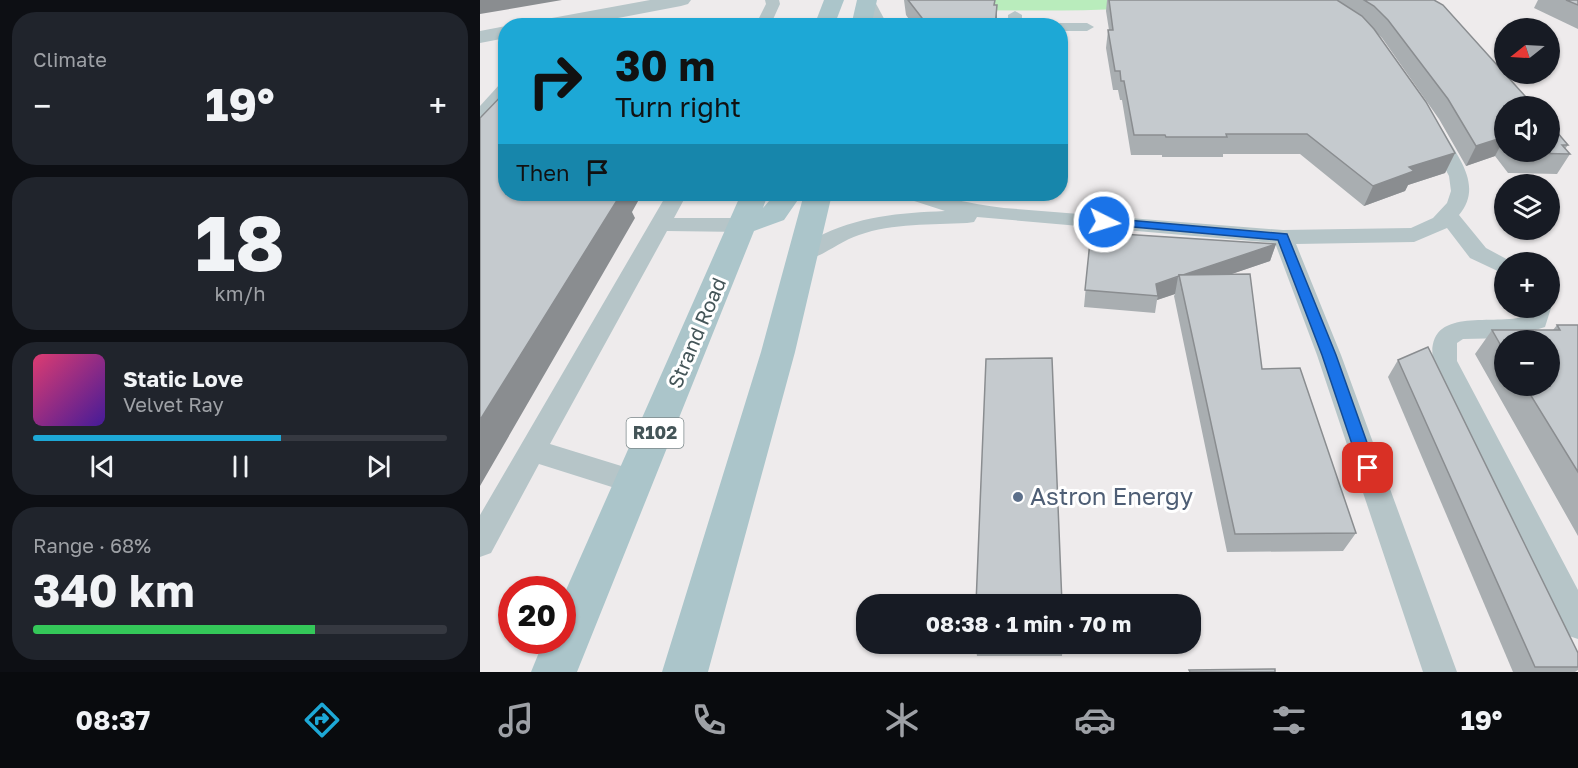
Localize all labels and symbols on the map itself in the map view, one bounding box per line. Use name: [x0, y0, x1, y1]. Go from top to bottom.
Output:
north arrow: [1494, 18, 1560, 84]
position arrow: [1072, 190, 1136, 254]
street label: Strand Road: [662, 274, 730, 392]
road number: R102: [626, 418, 684, 448]
pin: [1342, 442, 1393, 493]
place label: Astron Energy: [1030, 481, 1193, 510]
marker: Astron Energy: [1011, 490, 1025, 504]
speed limit sign: 20: [498, 576, 576, 654]

